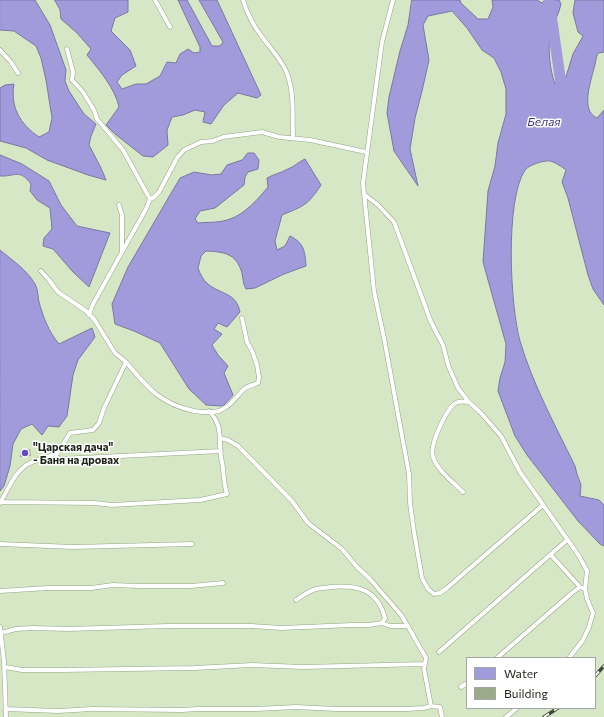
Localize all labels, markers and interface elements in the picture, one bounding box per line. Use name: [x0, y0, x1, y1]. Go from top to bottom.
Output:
water label: Белая: [527, 115, 561, 129]
place label: "Царская дача" - Баня на дровах: [33, 440, 119, 466]
marker: "Царская дача" - Баня на дровах: [20, 448, 30, 458]
legend: [466, 657, 596, 709]
text: Water: [504, 666, 538, 680]
text: Building: [504, 686, 548, 700]

